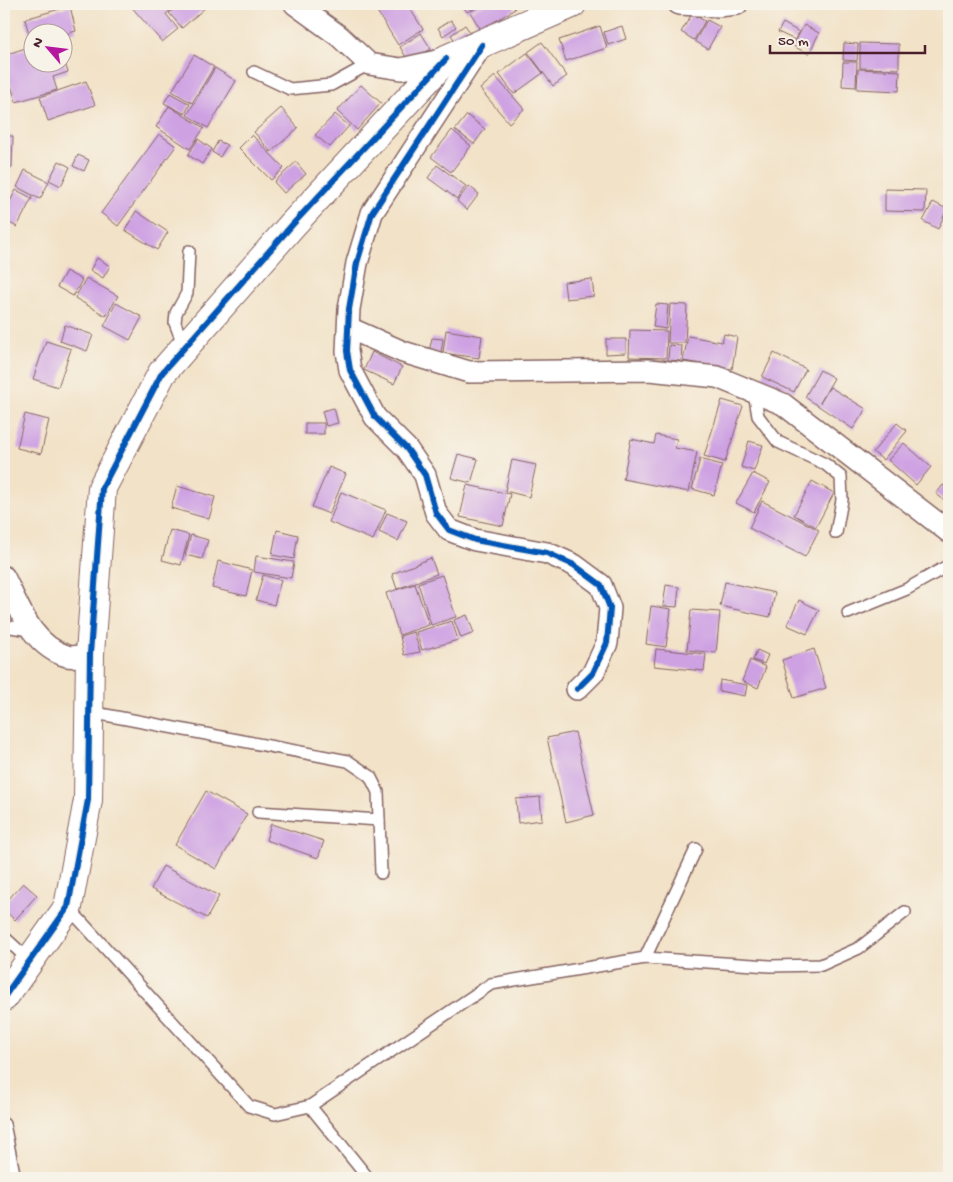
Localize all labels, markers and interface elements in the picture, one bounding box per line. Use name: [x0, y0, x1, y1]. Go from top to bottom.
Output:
north arrow: [22, 22, 72, 72]
scale bar: [770, 22, 926, 54]
text: 50 m: [778, 33, 809, 51]
text: N: [29, 35, 48, 51]

